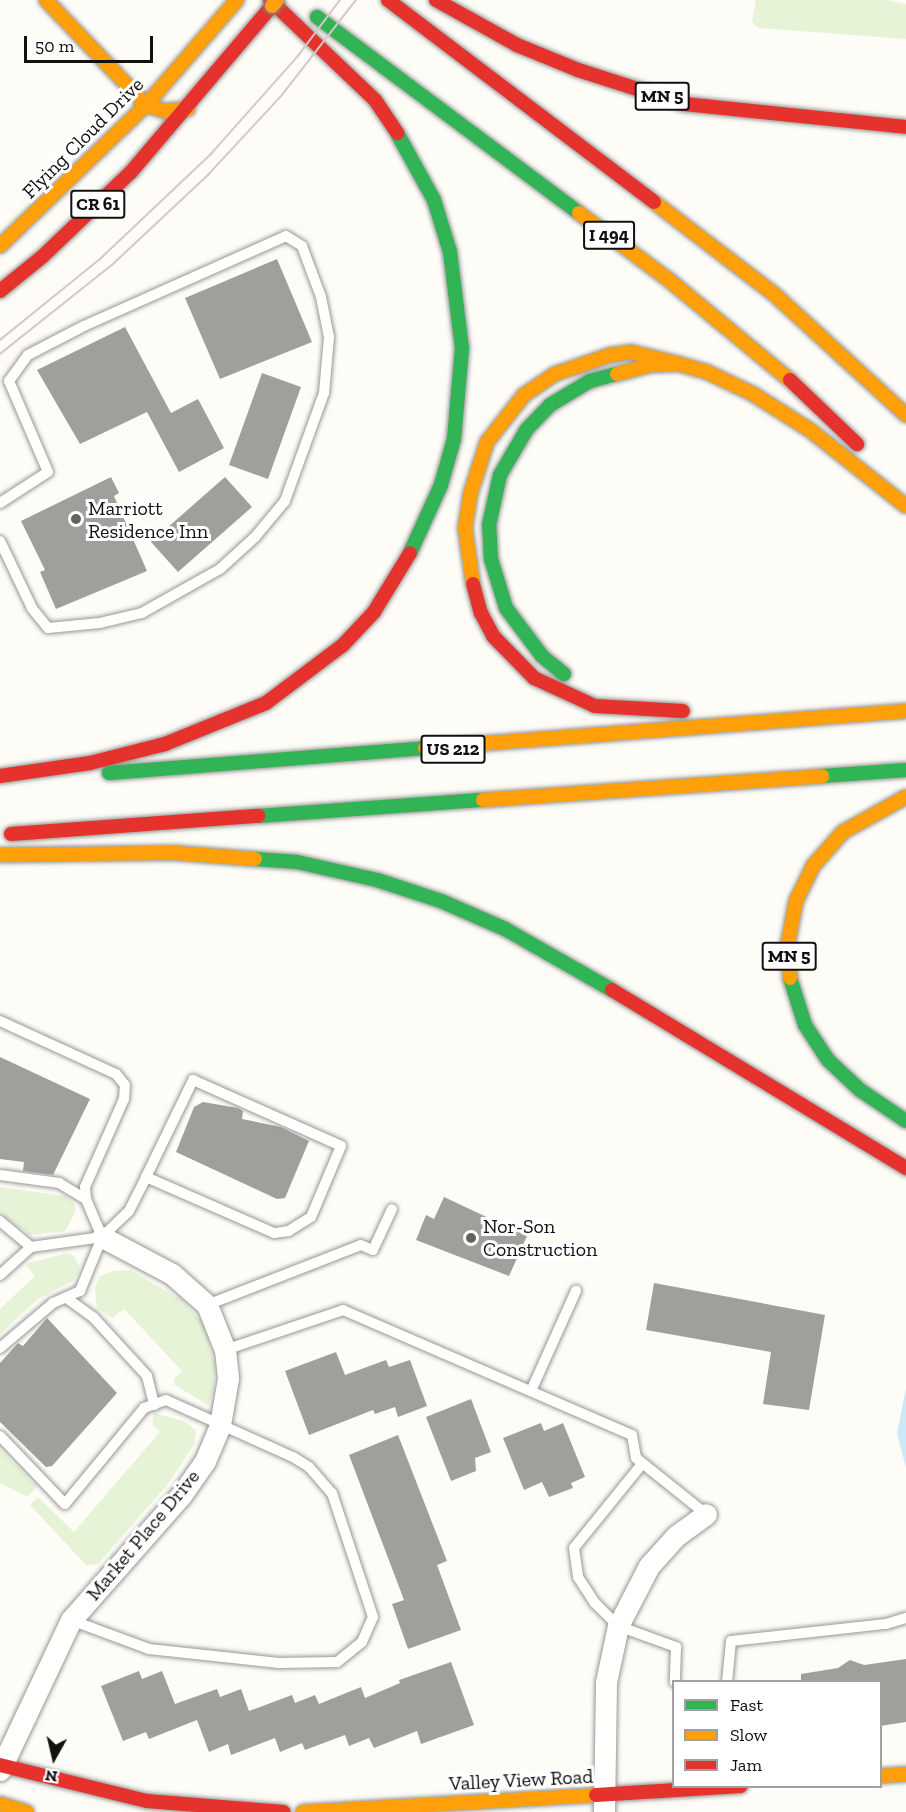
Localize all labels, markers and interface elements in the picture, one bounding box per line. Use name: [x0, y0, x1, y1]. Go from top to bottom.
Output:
scale bar: [27, 24, 156, 62]
text: 50 m: [35, 35, 74, 57]
street label: Flying Cloud Drive: [17, 72, 149, 204]
road number: MN 5: [634, 81, 690, 111]
road number: CR 61: [70, 189, 126, 219]
road number: I 494: [582, 220, 636, 250]
place label: Marriott Residence Inn: [88, 496, 208, 543]
marker: Marriott Residence Inn: [69, 512, 83, 526]
road number: US 212: [420, 734, 486, 764]
road number: MN 5: [760, 941, 818, 971]
place label: Nor-Son Construction: [483, 1214, 597, 1261]
marker: Nor-Son Construction: [464, 1231, 478, 1245]
street label: Market Place Drive: [81, 1465, 205, 1605]
legend: [672, 1680, 882, 1788]
text: Fast: [730, 1694, 763, 1716]
text: Slow: [730, 1724, 767, 1746]
north arrow: [24, 1728, 84, 1788]
text: Jam: [730, 1754, 762, 1776]
street label: Valley View Road: [447, 1764, 595, 1796]
text: N: [44, 1766, 59, 1787]

